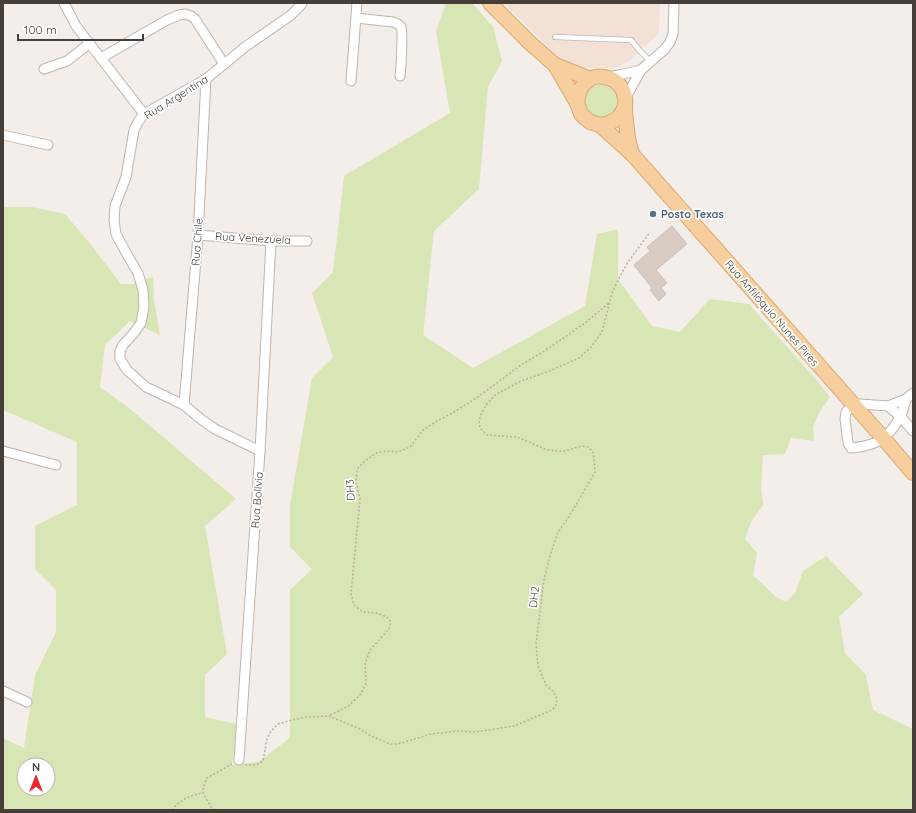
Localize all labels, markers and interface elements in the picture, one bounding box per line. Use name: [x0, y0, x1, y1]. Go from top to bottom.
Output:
scale bar: [18, 16, 143, 42]
text: 100 m: [24, 22, 57, 37]
street label: Rua Argentina: [141, 72, 211, 122]
place label: Posto Texas: [661, 207, 724, 221]
marker: Posto Texas: [648, 209, 658, 219]
street label: Rua Chile: [188, 218, 206, 266]
street label: Rua Venezuela: [215, 229, 291, 247]
street label: Rua Anfilóquio Nunes Pires: [722, 257, 822, 369]
street label: Rua Bolívia: [248, 471, 266, 529]
street label: DH3: [342, 479, 358, 501]
street label: DH2: [526, 585, 542, 609]
north arrow: [16, 757, 56, 797]
text: N: [32, 760, 40, 774]

